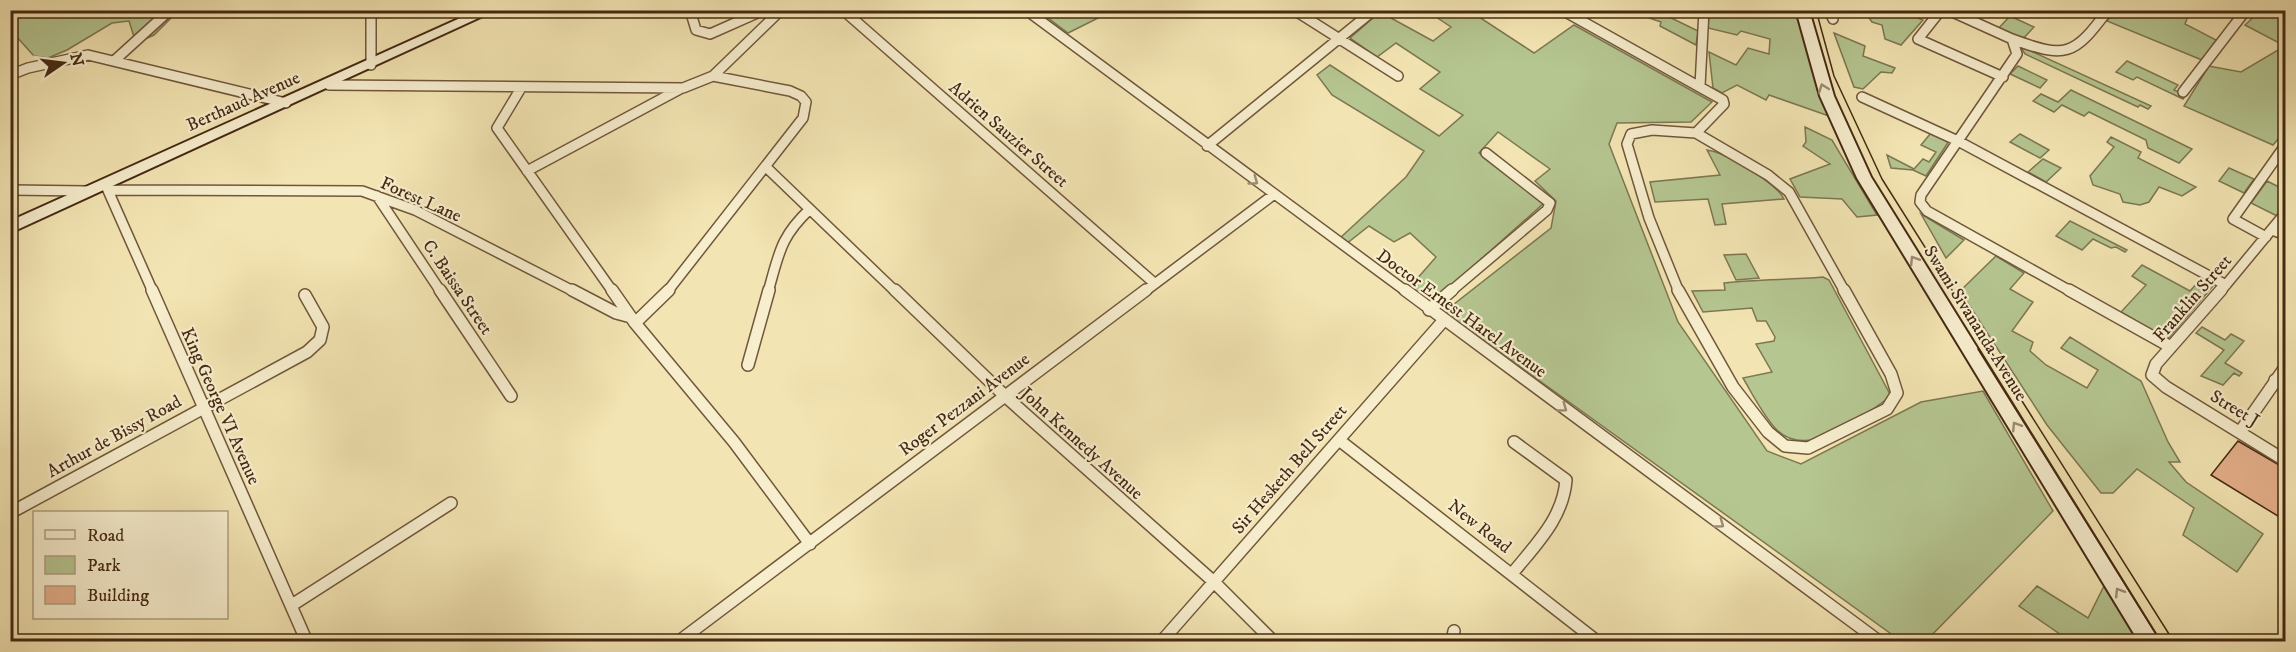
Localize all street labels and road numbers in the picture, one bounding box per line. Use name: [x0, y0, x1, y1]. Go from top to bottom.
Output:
street label: Berthaud Avenue: [183, 67, 304, 137]
street label: Adrien Sauzier Street: [944, 77, 1073, 193]
street label: Forest Lane: [377, 172, 464, 228]
street label: C. Baissa Street: [417, 236, 497, 339]
street label: Swami Sivananda Avenue: [1918, 242, 2032, 405]
street label: Doctor Ernest Harel Avenue: [1372, 245, 1551, 383]
street label: Franklin Street: [2149, 250, 2237, 347]
street label: King George VI Avenue: [176, 325, 265, 488]
street label: Roger Pezzani Avenue: [895, 348, 1034, 461]
street label: John Kennedy Avenue: [1014, 382, 1147, 505]
street label: Street J: [2206, 386, 2263, 432]
street label: Arthur de Bissy Road: [43, 391, 186, 483]
street label: Sir Hesketh Bell Street: [1228, 400, 1352, 539]
street label: New Road: [1443, 495, 1516, 558]

